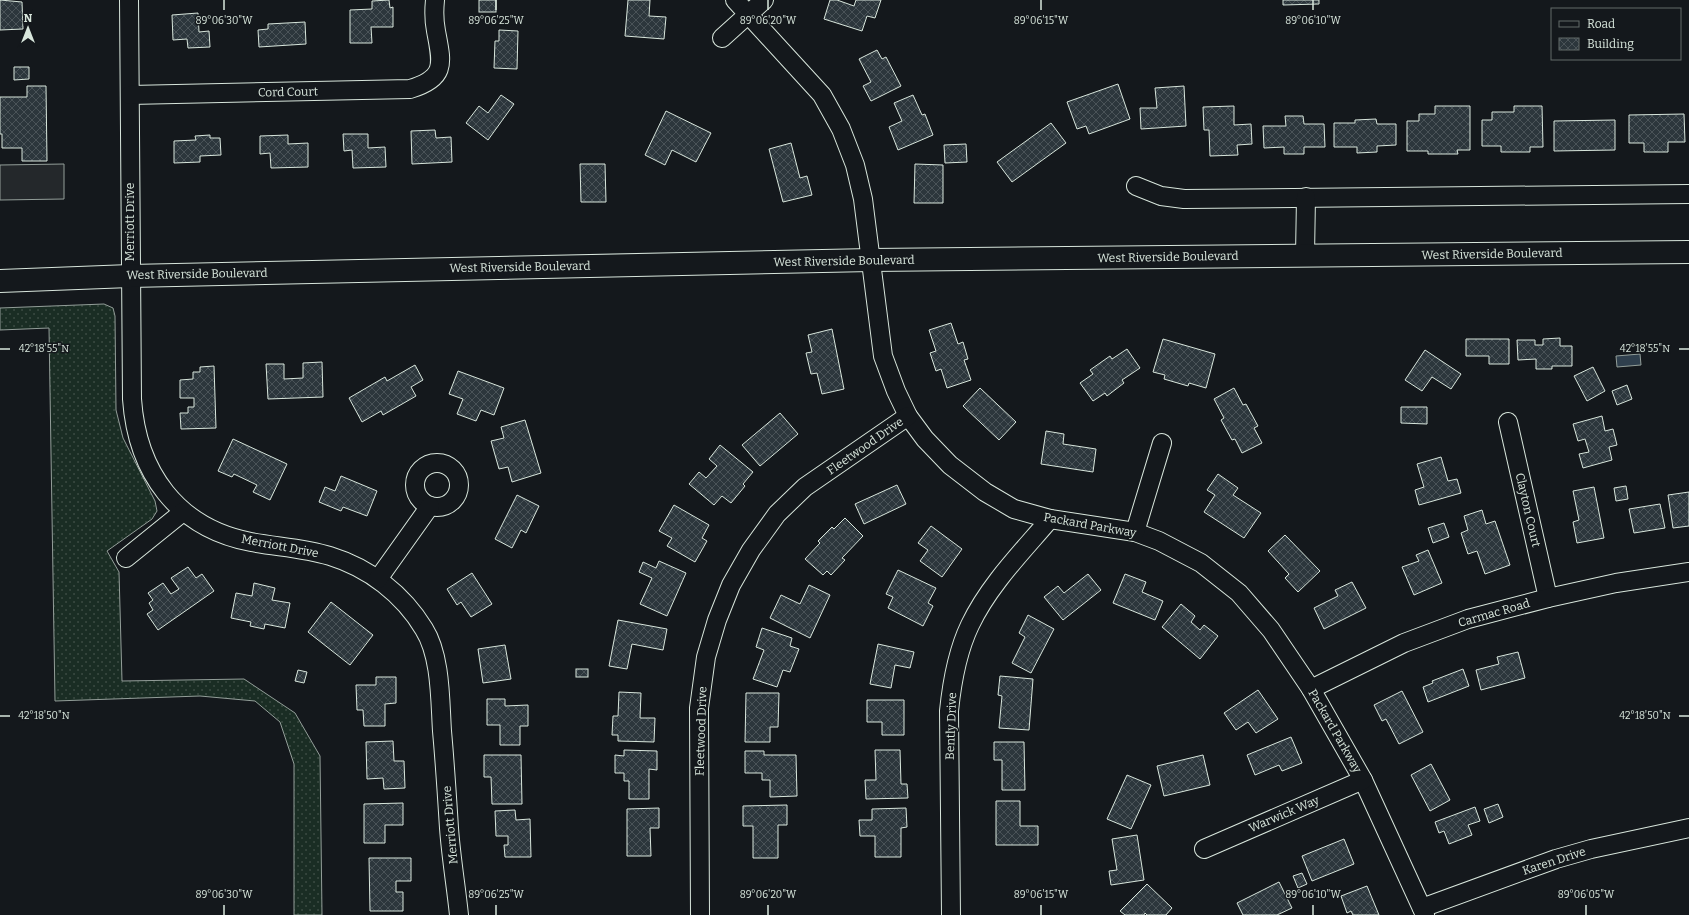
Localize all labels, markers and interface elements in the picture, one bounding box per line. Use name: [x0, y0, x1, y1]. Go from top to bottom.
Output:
north arrow: [8, 8, 48, 48]
legend: [1551, 8, 1681, 60]
text: N: [24, 12, 33, 25]
text: 89°06'30"W: [196, 15, 253, 27]
text: 89°06'25"W: [468, 15, 525, 27]
text: 89°06'20"W: [740, 15, 797, 27]
text: 89°06'15"W: [1014, 15, 1069, 27]
text: 89°06'10"W: [1285, 15, 1341, 27]
text: Road: [1587, 17, 1615, 31]
text: Building: [1587, 37, 1634, 51]
street label: Cord Court: [258, 84, 319, 100]
street label: Merriott Drive: [123, 183, 137, 261]
street label: West Riverside Boulevard: [1421, 246, 1563, 262]
street label: West Riverside Boulevard: [1097, 249, 1239, 265]
street label: West Riverside Boulevard: [773, 253, 915, 269]
street label: West Riverside Boulevard: [449, 259, 591, 275]
street label: West Riverside Boulevard: [126, 266, 268, 282]
text: 42°18'55"N: [19, 343, 69, 355]
text: 42°18'55"N: [1620, 343, 1670, 355]
street label: Fleetwood Drive: [824, 415, 906, 477]
street label: Clayton Court: [1513, 471, 1543, 549]
street label: Packard Parkway: [1043, 510, 1138, 540]
street label: Merriott Drive: [240, 532, 320, 560]
street label: Carmac Road: [1457, 596, 1531, 630]
street label: Fleetwood Drive: [692, 686, 710, 776]
street label: Packard Parkway: [1305, 687, 1365, 776]
street label: Bently Drive: [943, 692, 959, 760]
text: 42°18'50"N: [18, 710, 70, 722]
text: 42°18'50"N: [1619, 710, 1671, 722]
street label: Merriott Drive: [440, 785, 460, 865]
street label: Warwick Way: [1247, 793, 1322, 835]
street label: Karen Drive: [1521, 844, 1587, 878]
text: 89°06'30"W: [196, 889, 253, 901]
text: 89°06'25"W: [468, 889, 525, 901]
text: 89°06'20"W: [740, 889, 797, 901]
text: 89°06'15"W: [1014, 889, 1069, 901]
text: 89°06'10"W: [1285, 889, 1341, 901]
text: 89°06'05"W: [1558, 889, 1615, 901]

